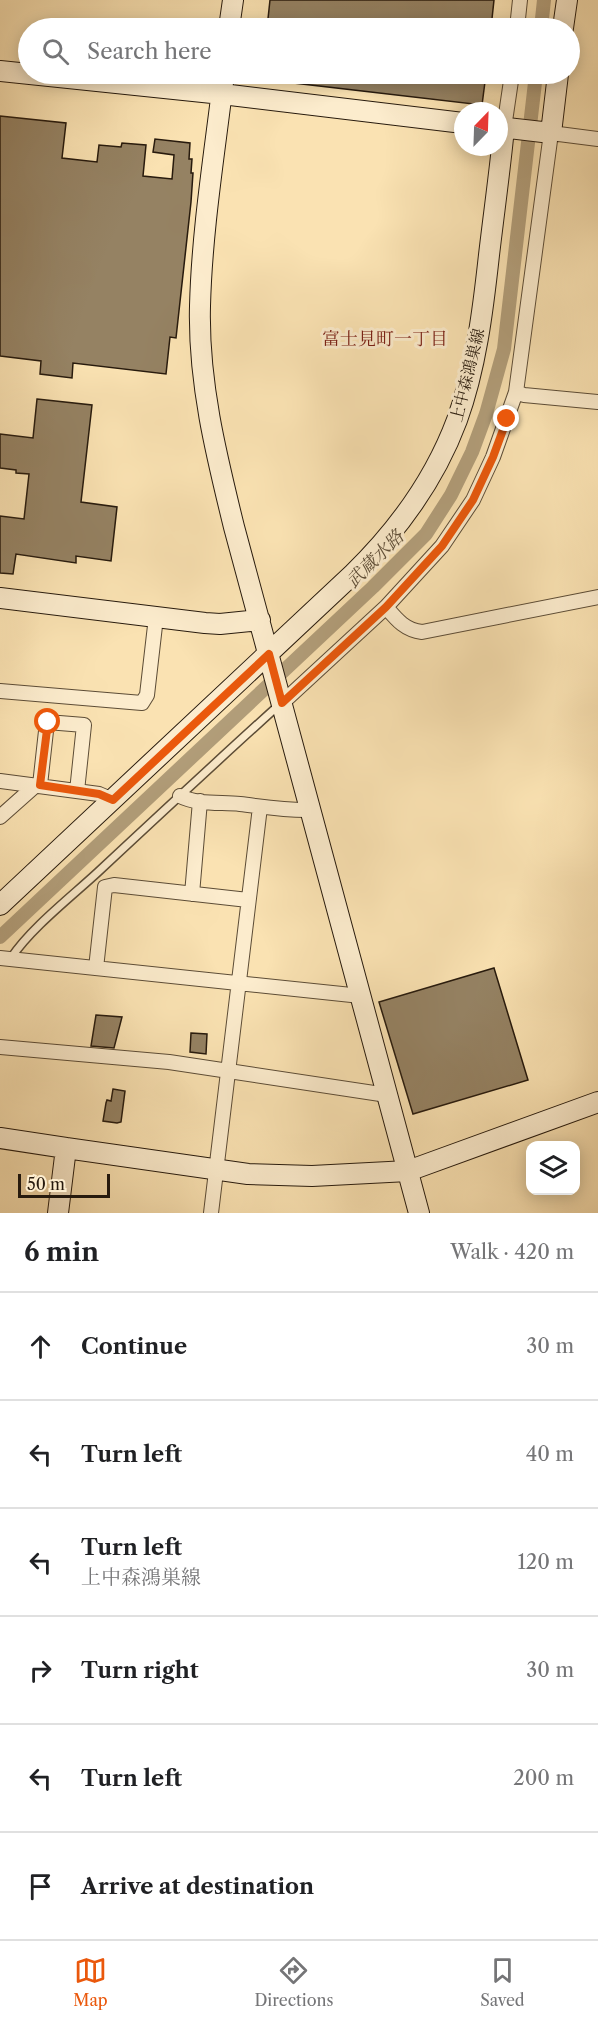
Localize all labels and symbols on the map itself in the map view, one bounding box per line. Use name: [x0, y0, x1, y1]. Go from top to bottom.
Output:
north arrow: [454, 102, 508, 156]
street label: 上中森鴻巣線: [446, 326, 488, 424]
district label: 富士見町一丁目: [322, 328, 448, 350]
route end: [493, 405, 519, 431]
water label: 武蔵水路: [342, 524, 410, 592]
route start: [34, 708, 60, 734]
scale bar: [18, 1171, 110, 1198]

